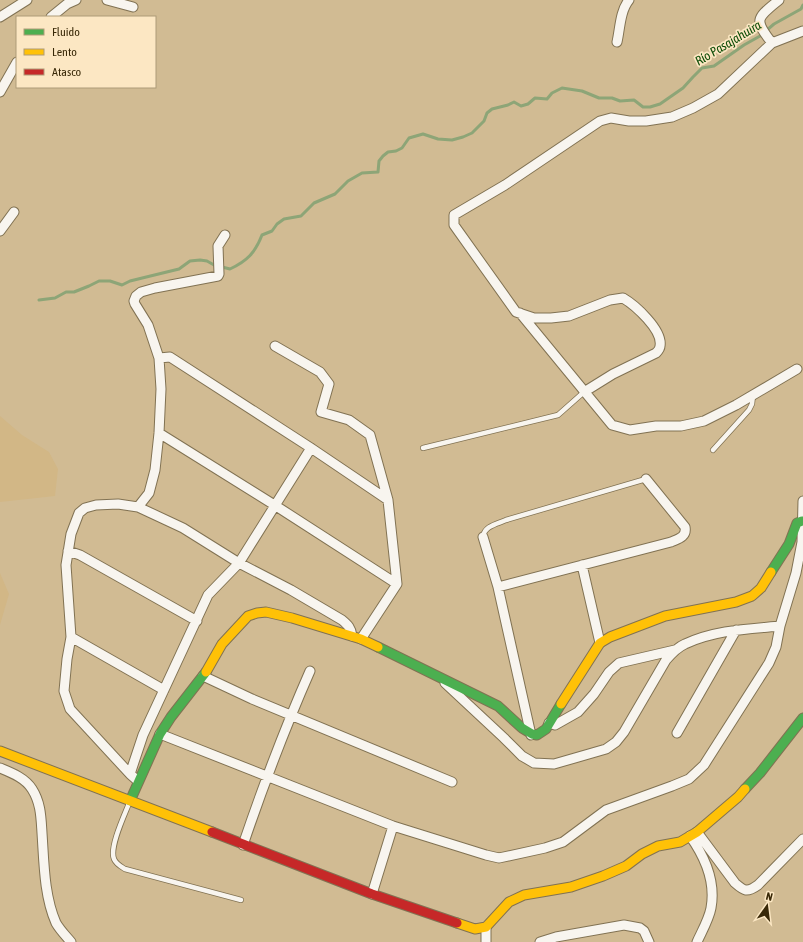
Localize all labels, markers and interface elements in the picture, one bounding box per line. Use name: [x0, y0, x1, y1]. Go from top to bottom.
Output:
legend: [16, 16, 156, 88]
water label: Río Pasajahuira: [692, 17, 764, 69]
text: Fluido: [52, 25, 80, 39]
text: Lento: [52, 45, 77, 59]
text: Atasco: [52, 65, 82, 79]
north arrow: [747, 886, 787, 926]
text: N: [765, 890, 774, 903]

